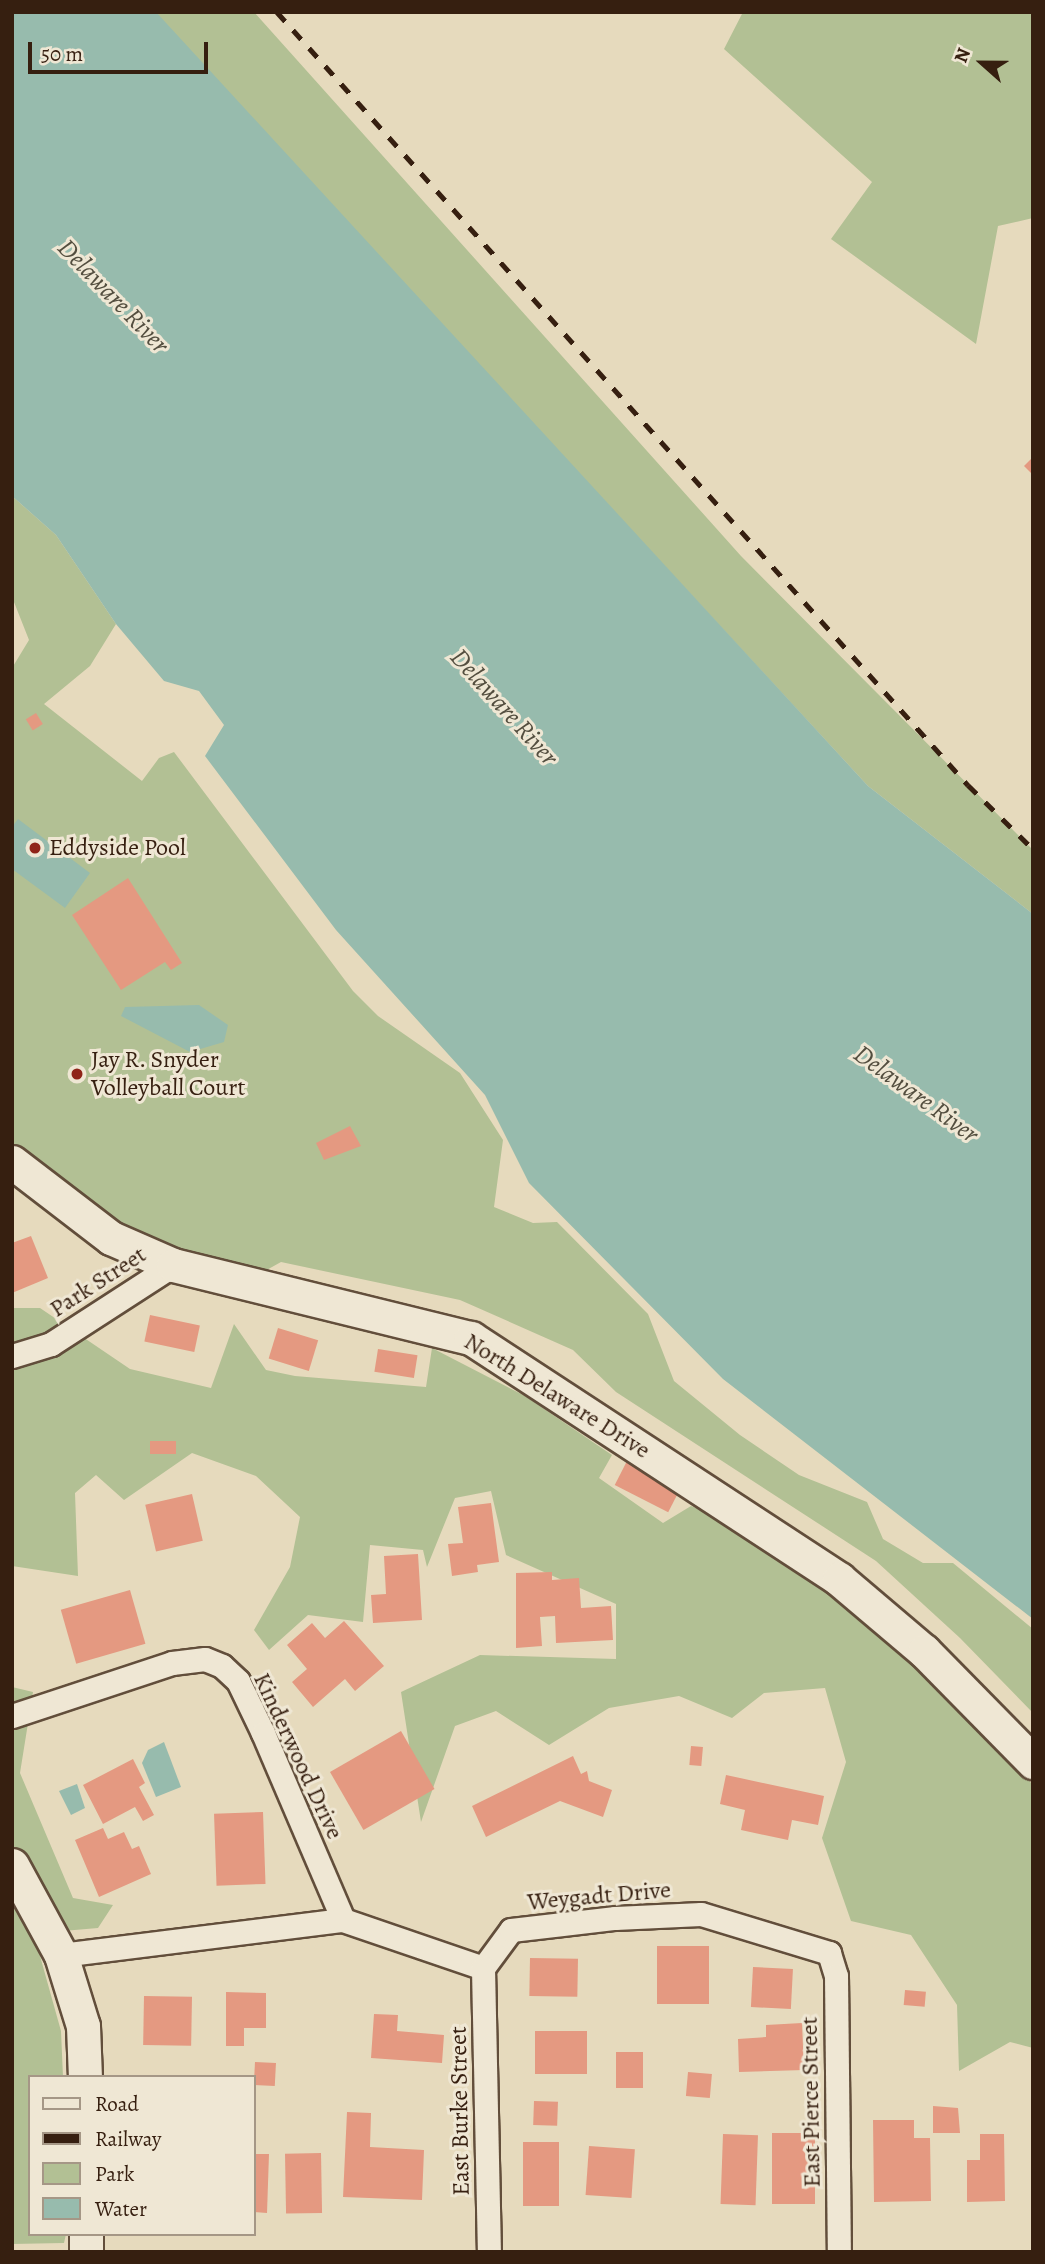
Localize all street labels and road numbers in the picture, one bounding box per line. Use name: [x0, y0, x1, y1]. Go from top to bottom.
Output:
street label: Park Street: [45, 1240, 151, 1324]
street label: North Delaware Drive: [459, 1327, 655, 1465]
street label: Kinderwood Drive: [247, 1668, 349, 1844]
street label: Weygadt Drive: [526, 1875, 672, 1917]
street label: East Pierce Street: [795, 2016, 827, 2188]
street label: East Burke Street: [444, 2026, 476, 2196]

